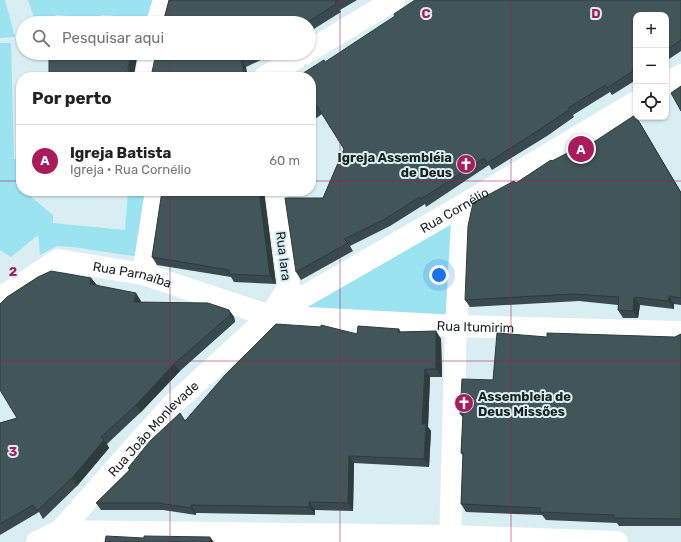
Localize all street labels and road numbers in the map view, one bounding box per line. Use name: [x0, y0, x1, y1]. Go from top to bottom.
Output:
street label: Rua Cornélio: [417, 185, 491, 236]
street label: Rua Iara: [273, 231, 294, 282]
street label: Rua Parnaíba: [92, 259, 173, 291]
street label: Rua Itumirim: [436, 318, 514, 336]
street label: Rua João Monlevade: [105, 378, 202, 480]

